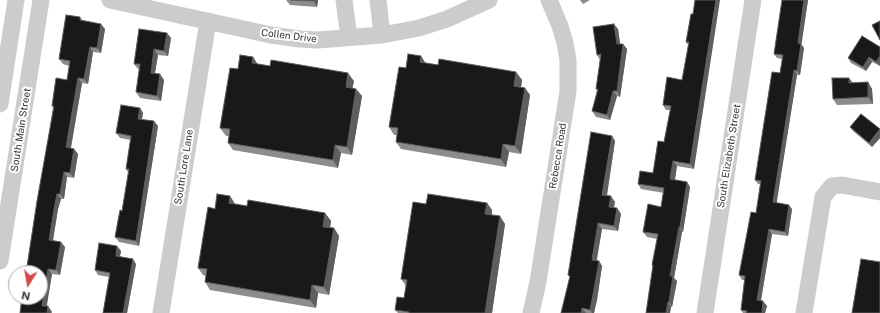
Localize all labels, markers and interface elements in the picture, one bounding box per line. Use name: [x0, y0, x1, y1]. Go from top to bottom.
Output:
street label: Collen Drive: [260, 27, 318, 45]
street label: South Main Street: [8, 87, 34, 173]
street label: South Elizabeth Street: [715, 103, 743, 209]
street label: Rebecca Road: [547, 122, 569, 190]
street label: South Lore Lane: [172, 129, 196, 205]
north arrow: [8, 265, 48, 305]
text: N: [21, 289, 31, 303]

